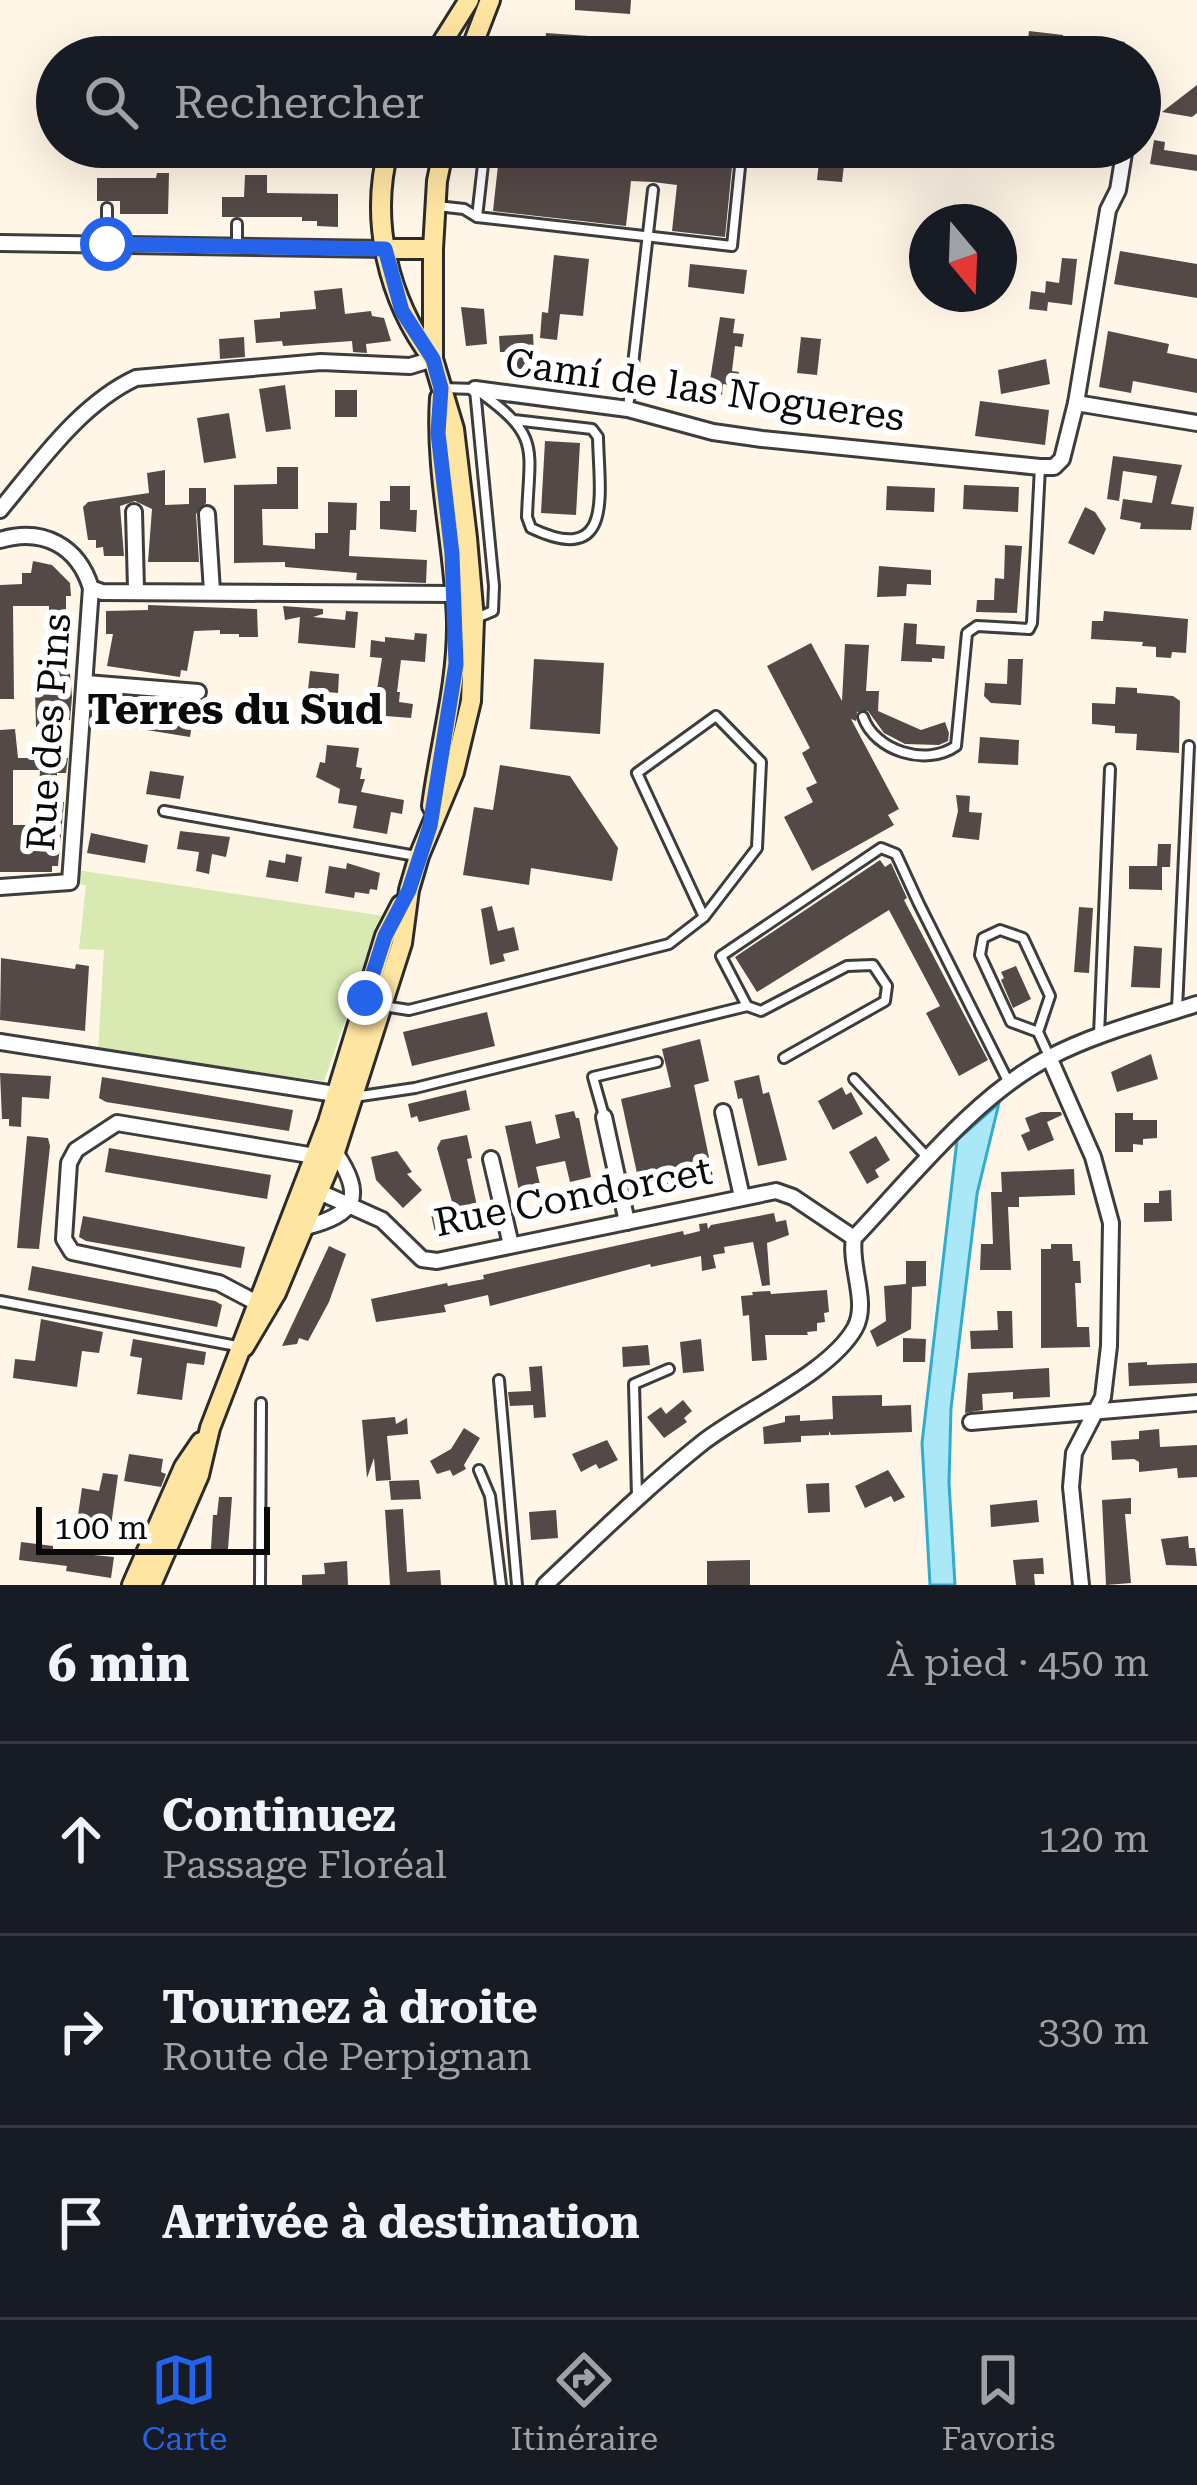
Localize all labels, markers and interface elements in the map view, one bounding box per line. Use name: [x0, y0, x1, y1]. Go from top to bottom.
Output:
search box: [36, 36, 1161, 168]
icon: search: [78, 69, 144, 135]
text: Rechercher: [174, 76, 424, 129]
north arrow: [909, 204, 1017, 312]
route start: [80, 217, 134, 271]
street label: Camí de las Nogueres: [502, 339, 908, 441]
street label: Rue des Pins: [18, 612, 80, 852]
district label: Terres du Sud: [87, 685, 383, 734]
route end: [338, 971, 392, 1025]
street label: Rue Condorcet: [431, 1148, 716, 1246]
scale bar: [36, 1501, 270, 1554]
text: 100 m: [54, 1508, 148, 1547]
text: 6 min: [48, 1634, 190, 1693]
text: À pied · 450 m: [887, 1640, 1149, 1686]
text: Continuez: [162, 1789, 396, 1842]
icon: ahead: [48, 1806, 114, 1872]
text: 120 m: [1038, 1816, 1149, 1862]
text: Passage Floréal: [162, 1842, 447, 1888]
text: Tournez à droite: [162, 1981, 538, 2034]
icon: right: [48, 1998, 114, 2064]
text: 330 m: [1038, 2008, 1149, 2054]
text: Route de Perpignan: [162, 2034, 532, 2080]
icon: arrive: [48, 2190, 114, 2256]
text: Arrivée à destination: [162, 2196, 640, 2249]
tab: Carte: [142, 2347, 227, 2458]
tab: Itinéraire: [511, 2347, 658, 2458]
tab: Favoris: [941, 2347, 1055, 2458]

